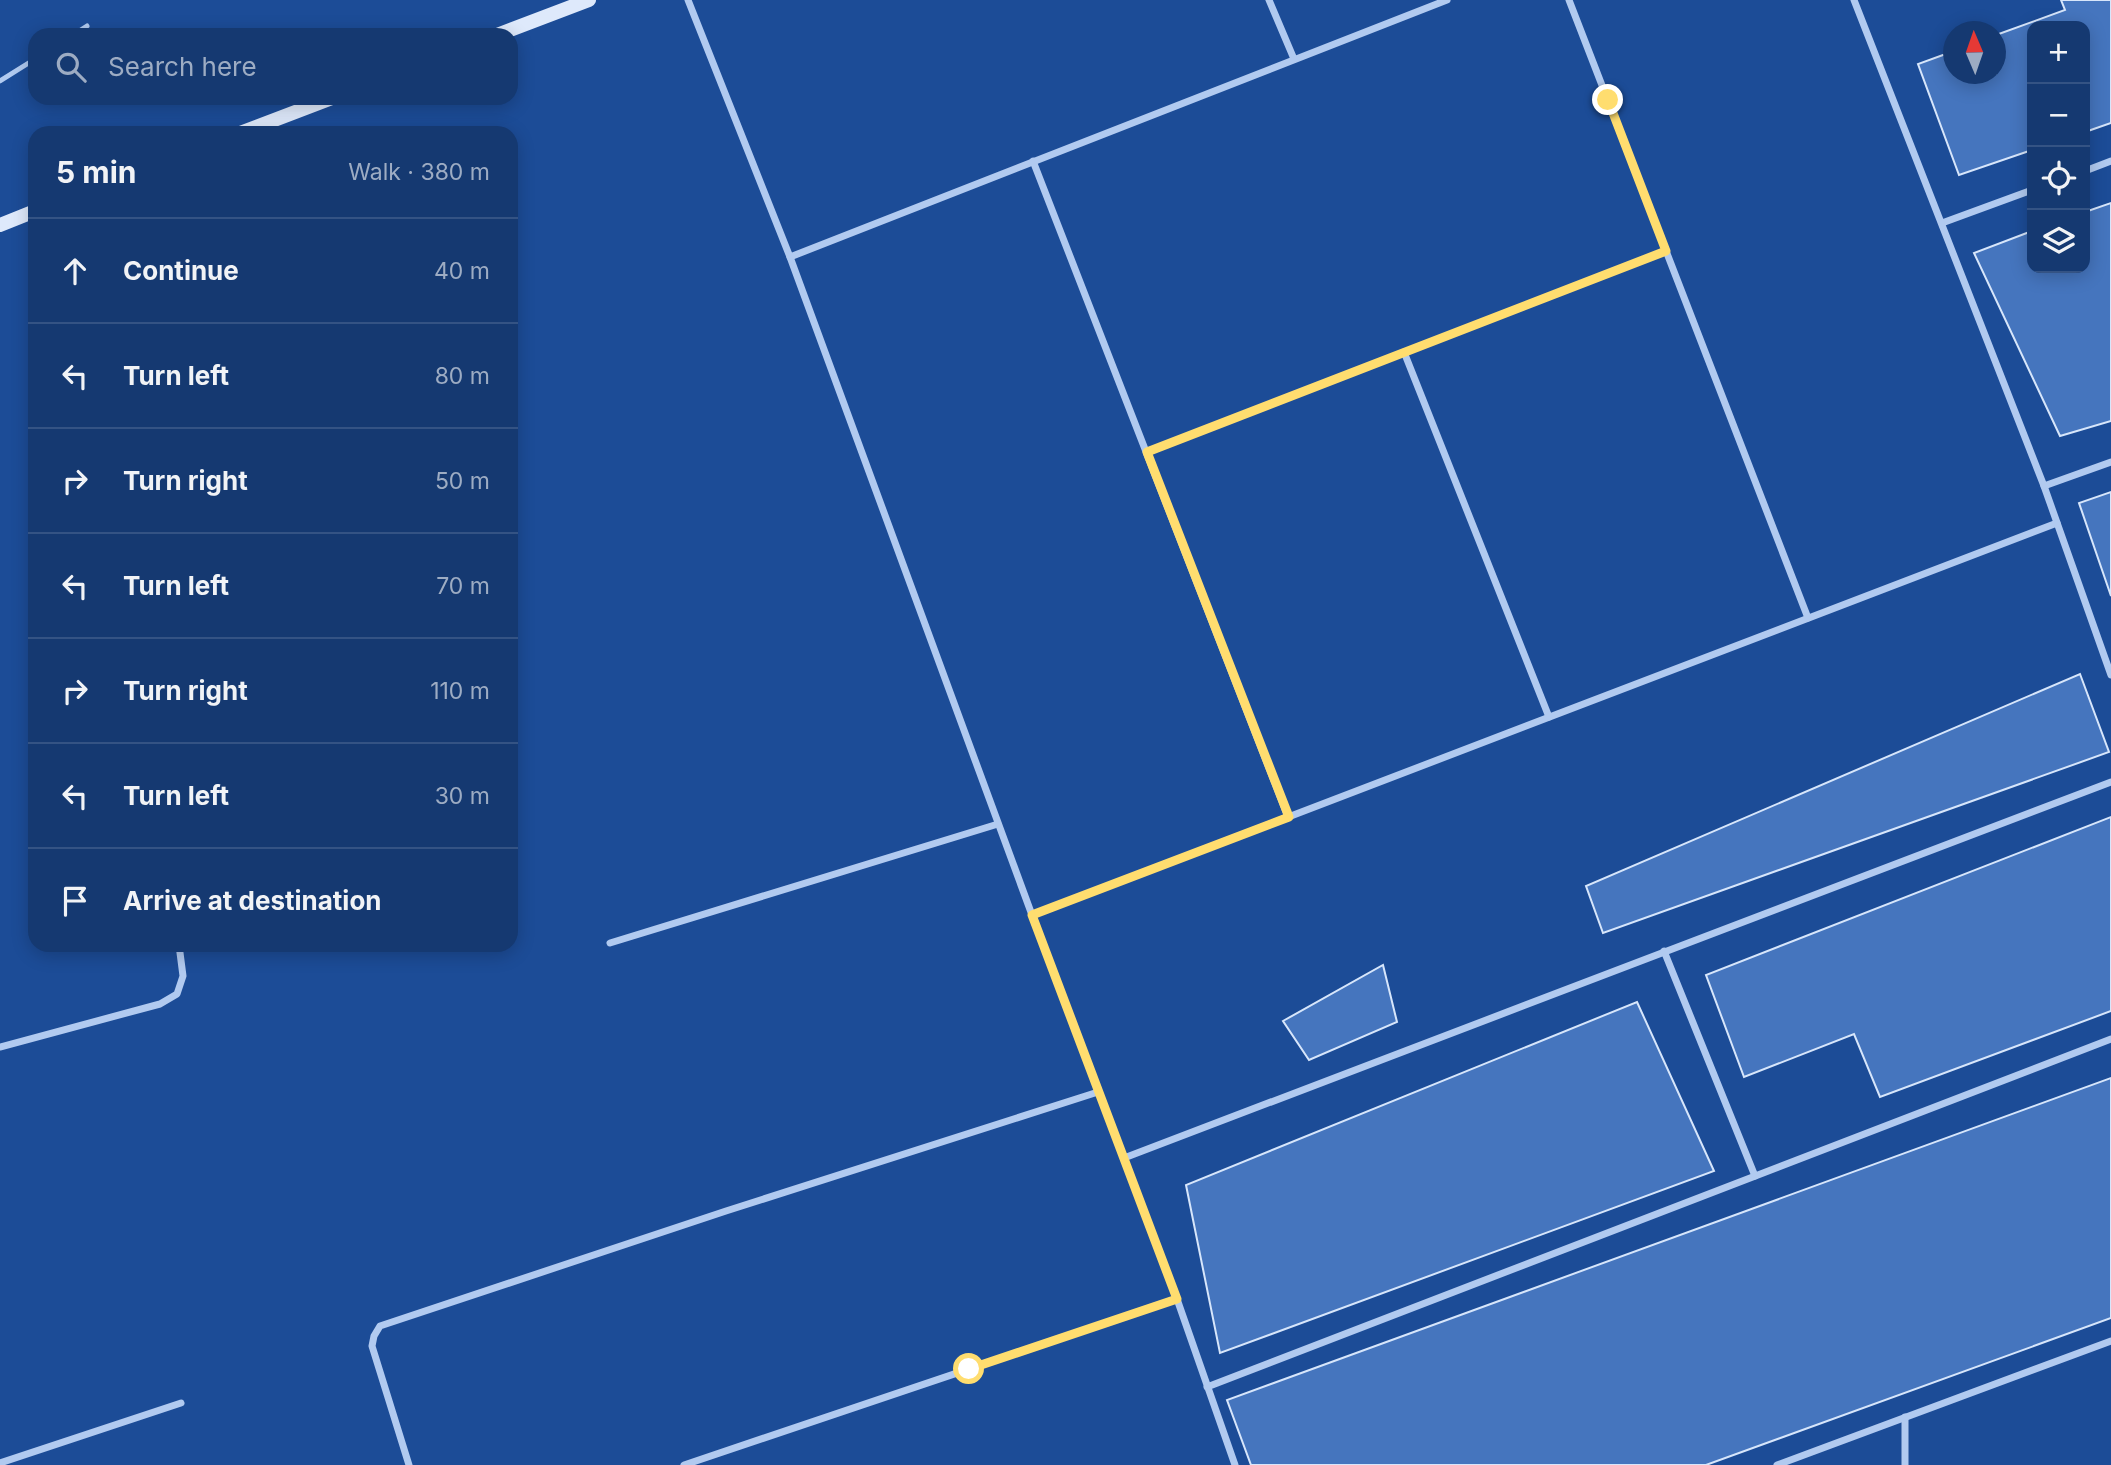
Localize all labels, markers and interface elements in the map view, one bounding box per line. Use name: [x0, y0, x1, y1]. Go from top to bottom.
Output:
north arrow: [1943, 21, 2006, 84]
map controls: [2027, 21, 2090, 273]
button: +: [2027, 21, 2090, 84]
search box: [28, 28, 518, 105]
icon: search: [52, 48, 90, 86]
text: Search here: [108, 51, 257, 82]
route end: [1592, 84, 1623, 115]
button: −: [2027, 84, 2090, 147]
button: locate: [2027, 147, 2090, 210]
text: 5 min: [56, 154, 136, 190]
text: Walk · 380 m: [348, 158, 490, 186]
button: layers: [2027, 210, 2090, 273]
icon: ahead: [56, 252, 94, 290]
text: Continue: [123, 255, 239, 286]
text: 40 m: [434, 257, 490, 285]
icon: left: [56, 357, 94, 395]
text: Turn left: [123, 360, 229, 391]
text: 80 m: [435, 362, 490, 390]
icon: right: [56, 462, 94, 500]
text: Turn right: [123, 465, 248, 496]
text: 50 m: [435, 467, 490, 495]
icon: left: [56, 567, 94, 605]
text: Turn left: [123, 570, 229, 601]
text: 70 m: [436, 572, 490, 600]
icon: right: [56, 672, 94, 710]
text: Turn right: [123, 675, 248, 706]
text: 110 m: [430, 677, 490, 705]
icon: left: [56, 777, 94, 815]
text: Turn left: [123, 780, 229, 811]
text: 30 m: [435, 782, 490, 810]
icon: arrive: [56, 882, 94, 920]
text: Arrive at destination: [123, 885, 382, 916]
route start: [953, 1353, 984, 1384]

